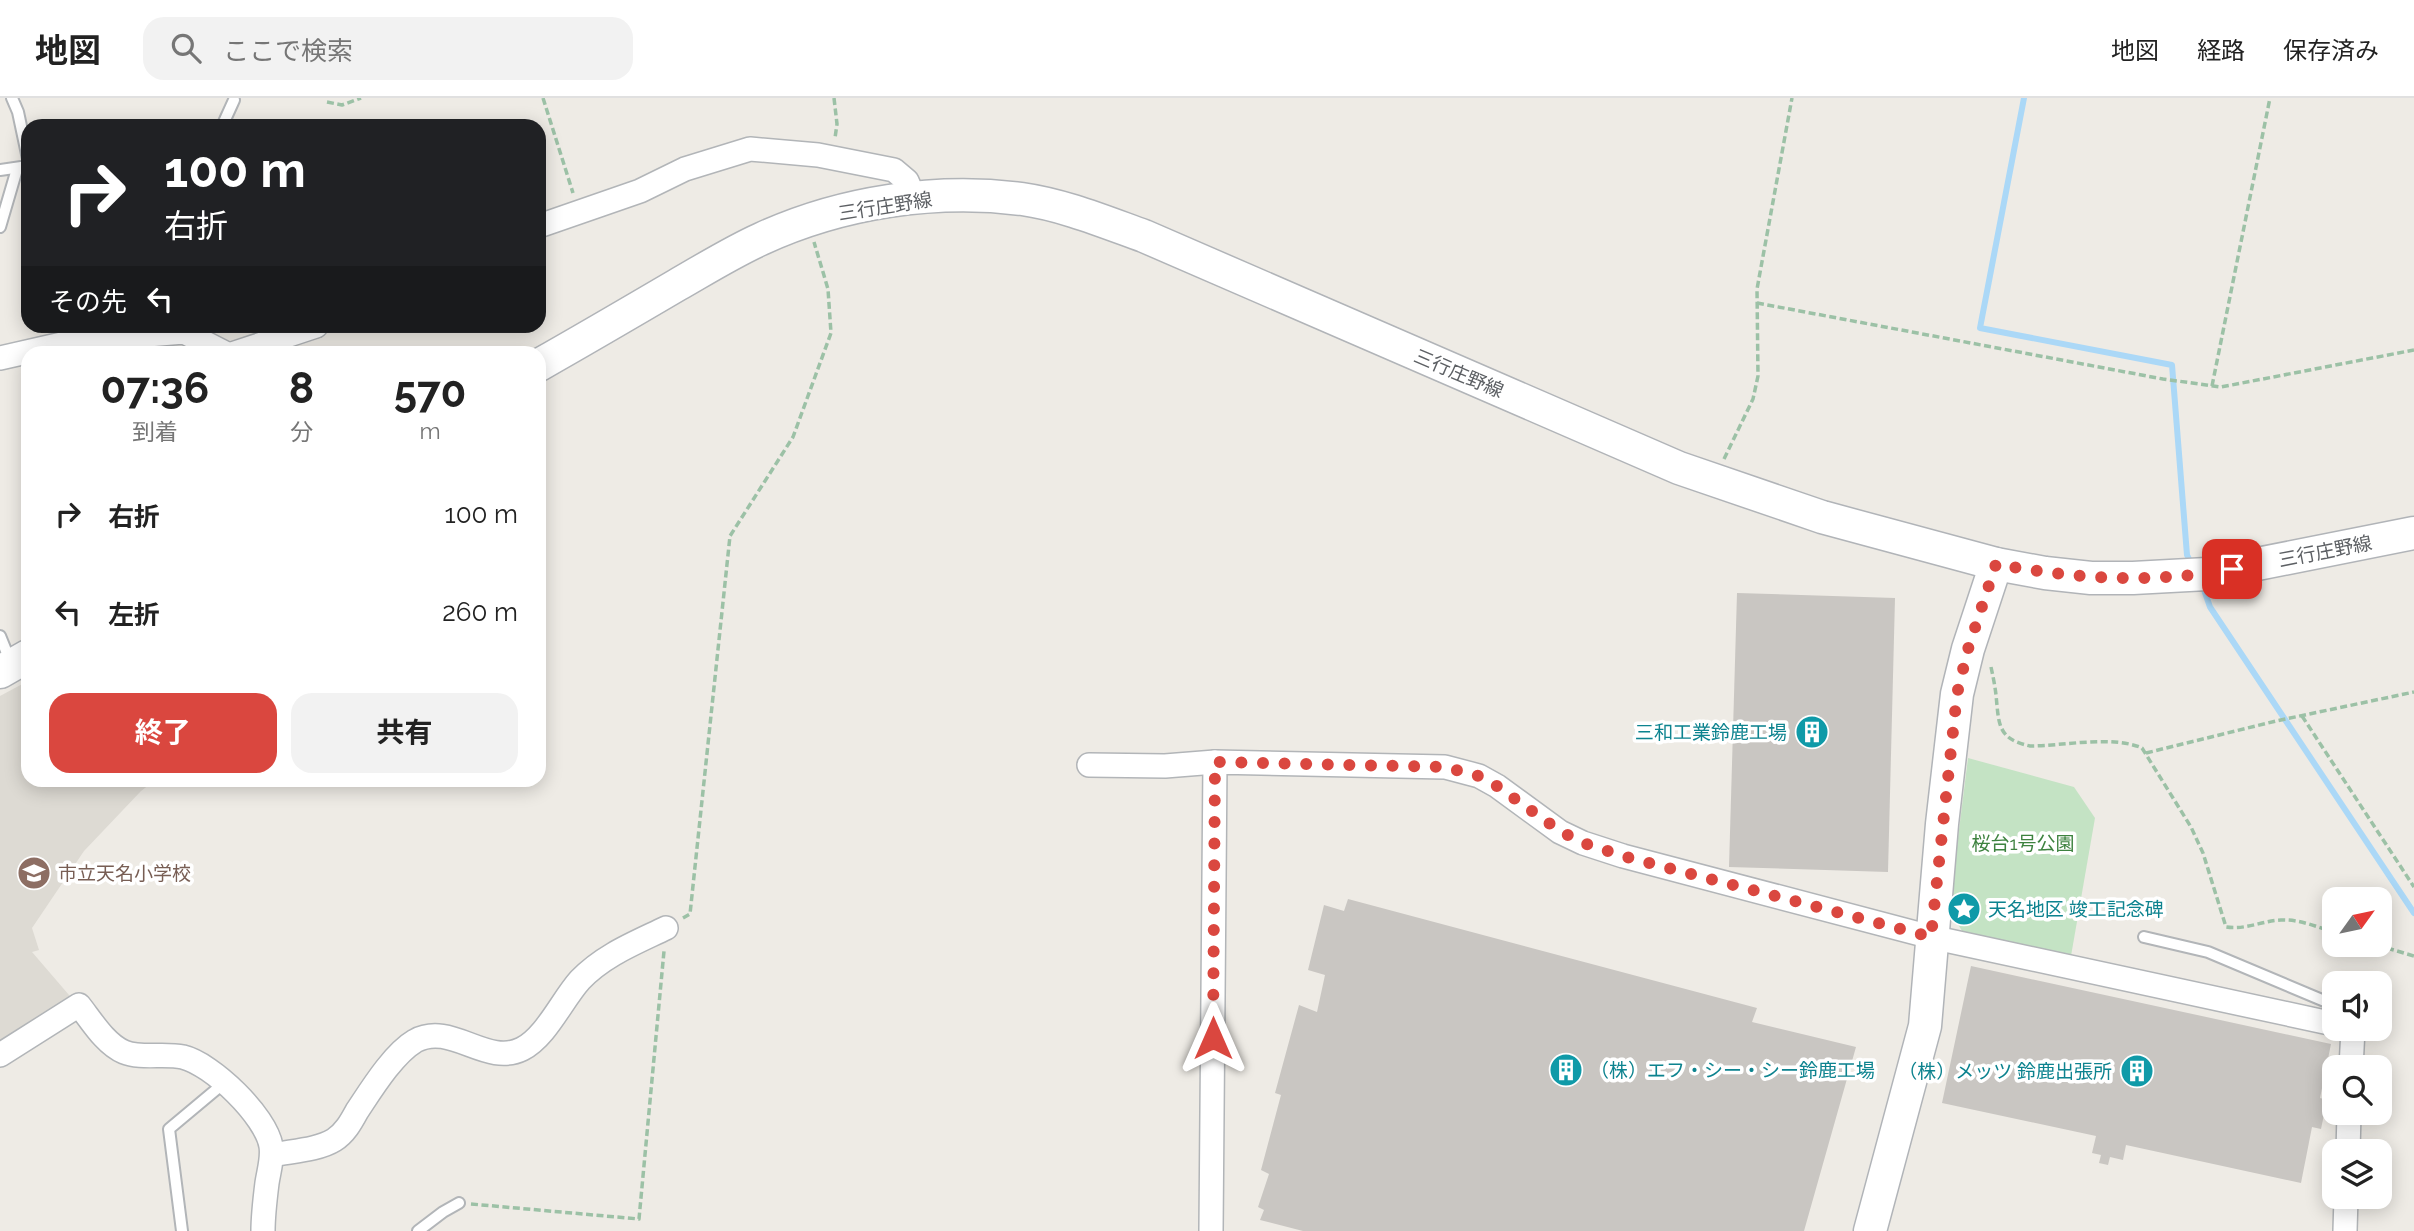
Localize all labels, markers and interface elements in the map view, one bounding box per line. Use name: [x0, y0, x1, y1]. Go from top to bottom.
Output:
search box: [143, 17, 633, 80]
icon: search: [167, 29, 205, 67]
text: 地図: [35, 31, 101, 70]
text: ここで検索: [223, 36, 353, 66]
text: 地図: [2111, 36, 2159, 65]
text: 経路: [2197, 36, 2245, 65]
text: 保存済み: [2283, 36, 2379, 65]
text: 100 m: [164, 141, 306, 198]
icon: right: [49, 147, 140, 238]
street label: 三行庄野線: [836, 188, 934, 224]
text: 右折: [164, 207, 228, 244]
icon: left: [141, 280, 179, 318]
text: その先: [49, 287, 127, 317]
street label: 三行庄野線: [1411, 344, 1507, 402]
text: 07:36: [101, 364, 209, 413]
text: 8: [289, 364, 314, 413]
text: 570: [394, 368, 466, 417]
text: m: [420, 417, 441, 444]
text: 到着: [132, 418, 178, 445]
text: 分: [290, 418, 313, 445]
icon: right: [49, 495, 87, 533]
text: 100 m: [445, 499, 518, 529]
text: 右折: [108, 502, 160, 532]
street label: 三行庄野線: [2276, 531, 2374, 571]
pin: [2202, 539, 2262, 599]
icon: arrive: [2213, 550, 2251, 588]
icon: left: [49, 593, 87, 631]
text: 260 m: [442, 597, 518, 627]
text: 左折: [108, 600, 160, 630]
button: 終了: [49, 693, 277, 773]
button: 共有: [291, 693, 518, 773]
building icon: 三和工業鈴鹿工場: [1793, 713, 1831, 751]
place label: 三和工業鈴鹿工場: [1635, 721, 1787, 743]
park label: 桜台1号公園: [1971, 832, 2075, 854]
school or university icon: 市立天名小学校: [15, 854, 53, 892]
place label: 市立天名小学校: [58, 862, 191, 884]
north arrow: [2322, 887, 2392, 957]
map controls: [2322, 887, 2392, 1209]
place icon: 天名地区 竣工記念碑: [1945, 890, 1983, 928]
place label: 天名地区 竣工記念碑: [1988, 898, 2164, 920]
button: sound: [2322, 971, 2392, 1041]
position arrow: [1176, 1001, 1250, 1075]
building icon: （株）エフ・シー・シー鈴鹿工場: [1547, 1051, 1585, 1089]
building icon: （株）メッツ 鈴鹿出張所: [2118, 1052, 2156, 1090]
button: search: [2322, 1055, 2392, 1125]
place label: （株）エフ・シー・シー鈴鹿工場: [1590, 1059, 1875, 1081]
place label: （株）メッツ 鈴鹿出張所: [1898, 1060, 2112, 1082]
button: layers: [2322, 1139, 2392, 1209]

